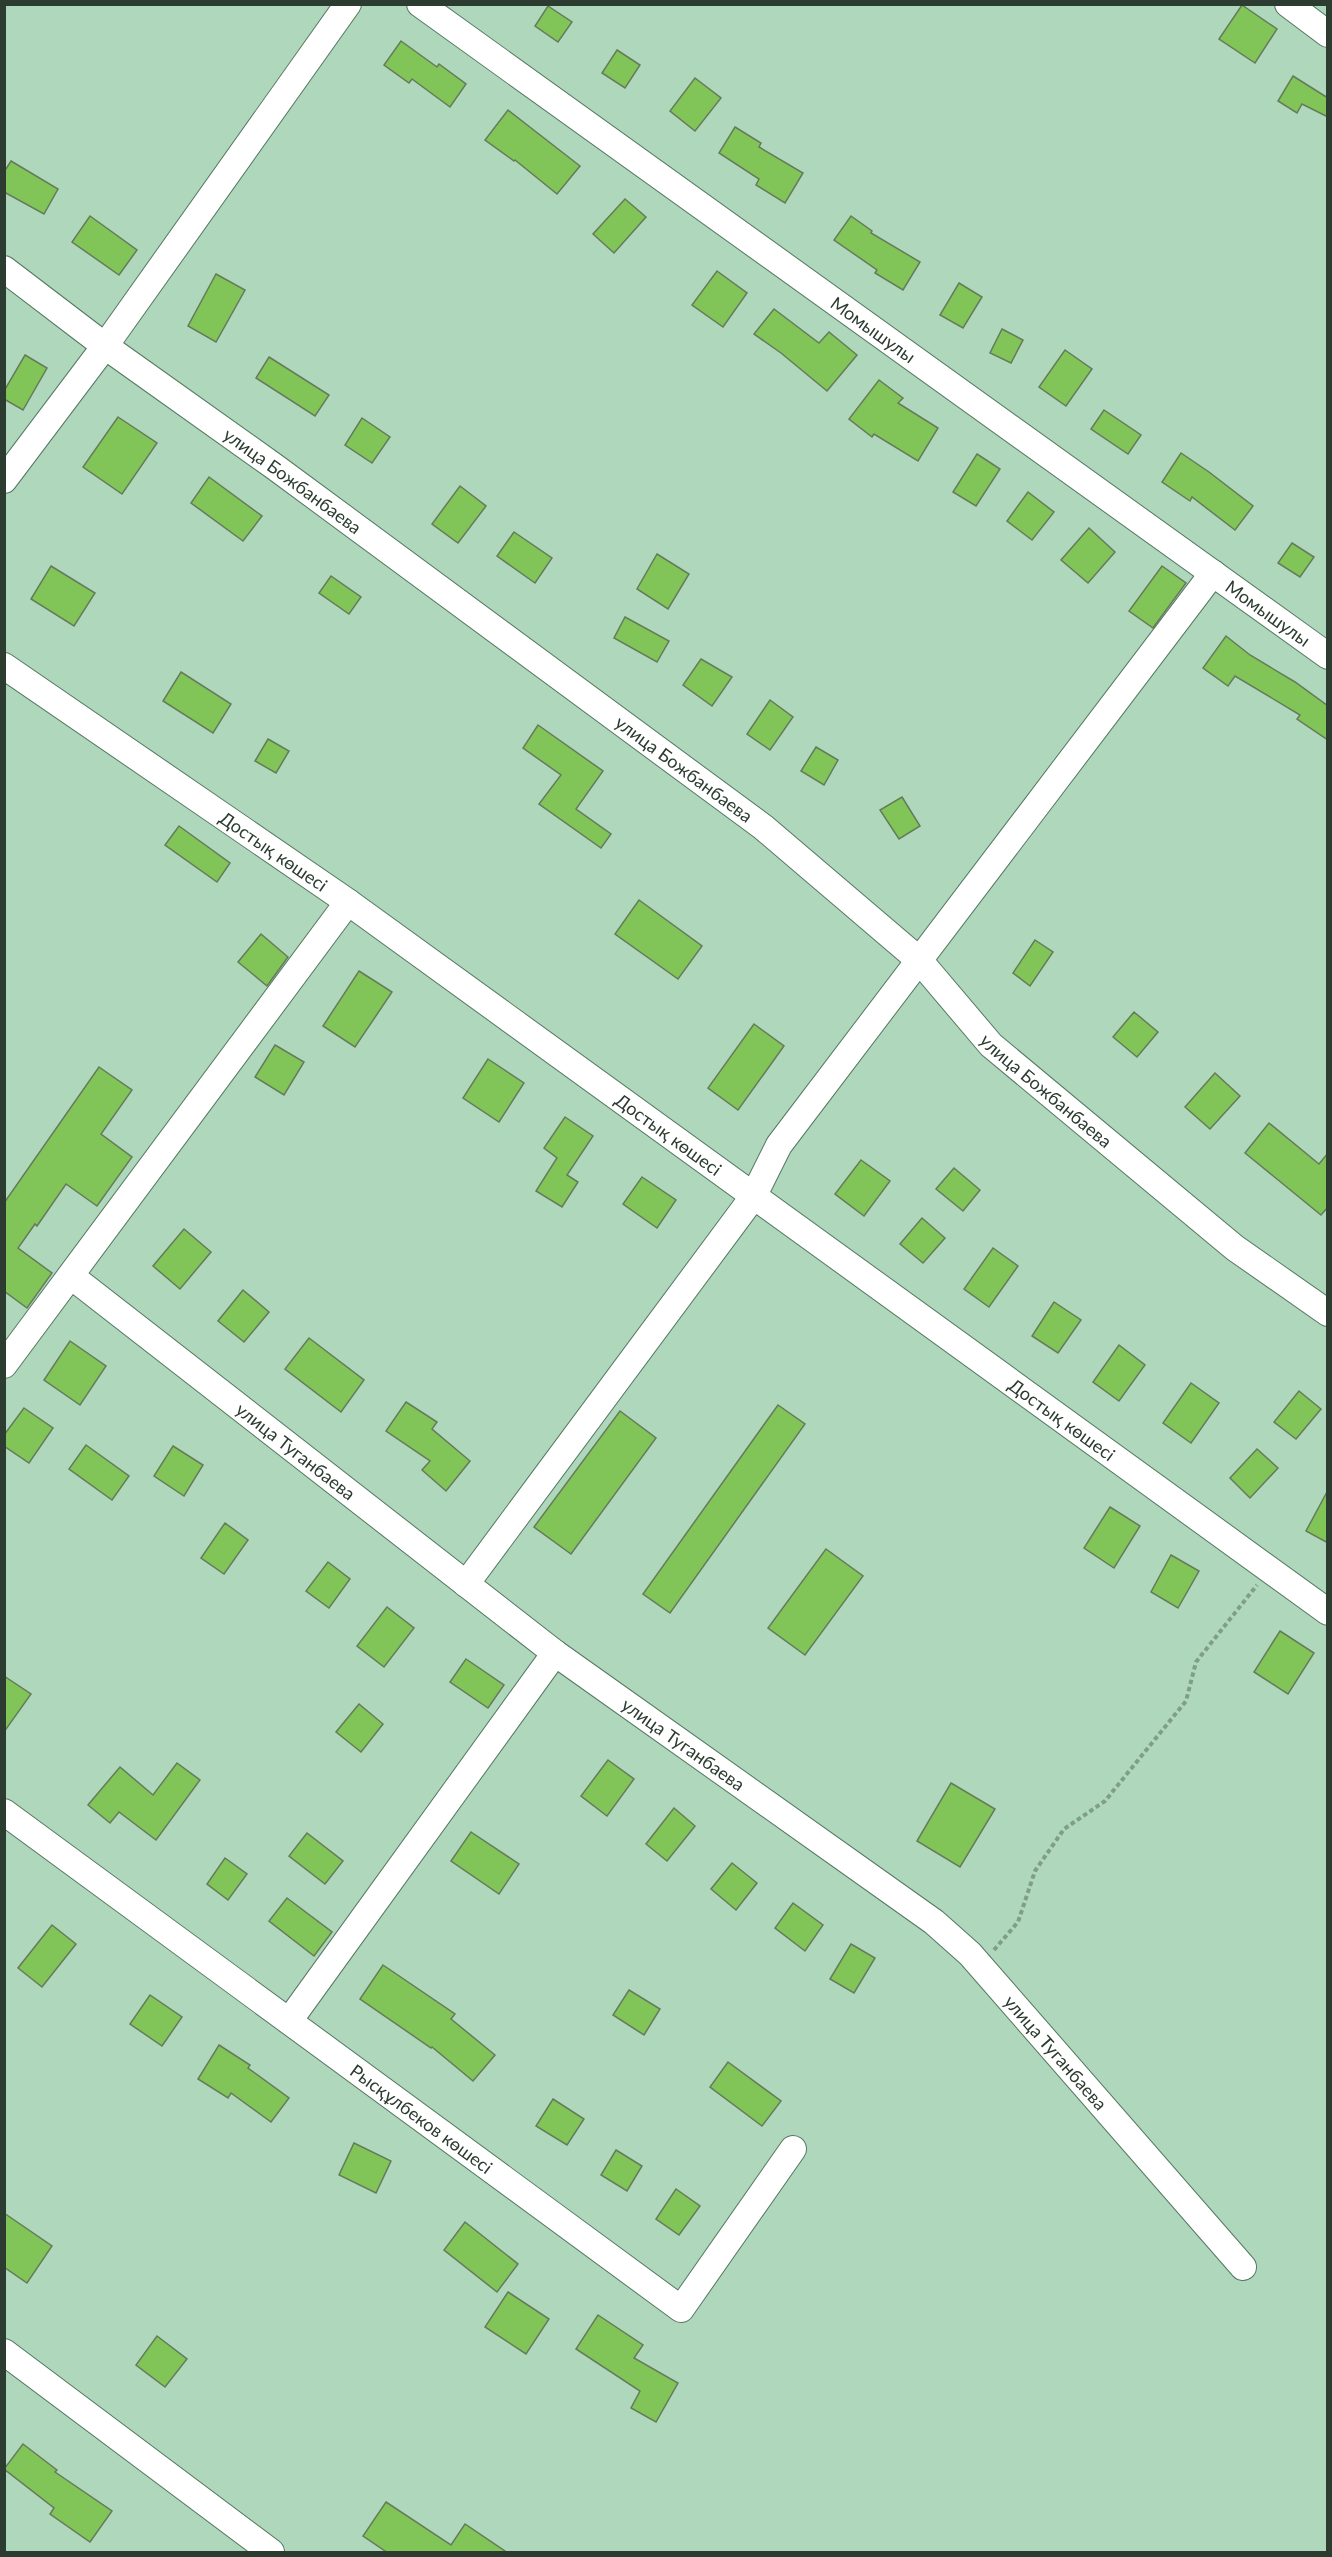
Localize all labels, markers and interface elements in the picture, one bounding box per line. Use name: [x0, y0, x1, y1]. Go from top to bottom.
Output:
street label: Момышулы: [827, 292, 920, 367]
street label: улица Божбанбаева: [219, 423, 366, 538]
street label: Момышулы: [1221, 575, 1315, 651]
street label: улица Божбанбаева: [611, 711, 757, 827]
street label: Достық көшесі: [216, 806, 332, 896]
street label: улица Божбанбаева: [975, 1029, 1117, 1152]
street label: Достық көшесі: [611, 1088, 726, 1180]
street label: Достық көшесі: [1005, 1374, 1120, 1465]
street label: улица Туганбаева: [232, 1398, 360, 1505]
street label: улица Туганбаева: [618, 1693, 749, 1795]
street label: улица Туганбаева: [1000, 1990, 1112, 2114]
street label: Рысқұлбеков көшесі: [346, 2059, 497, 2178]

